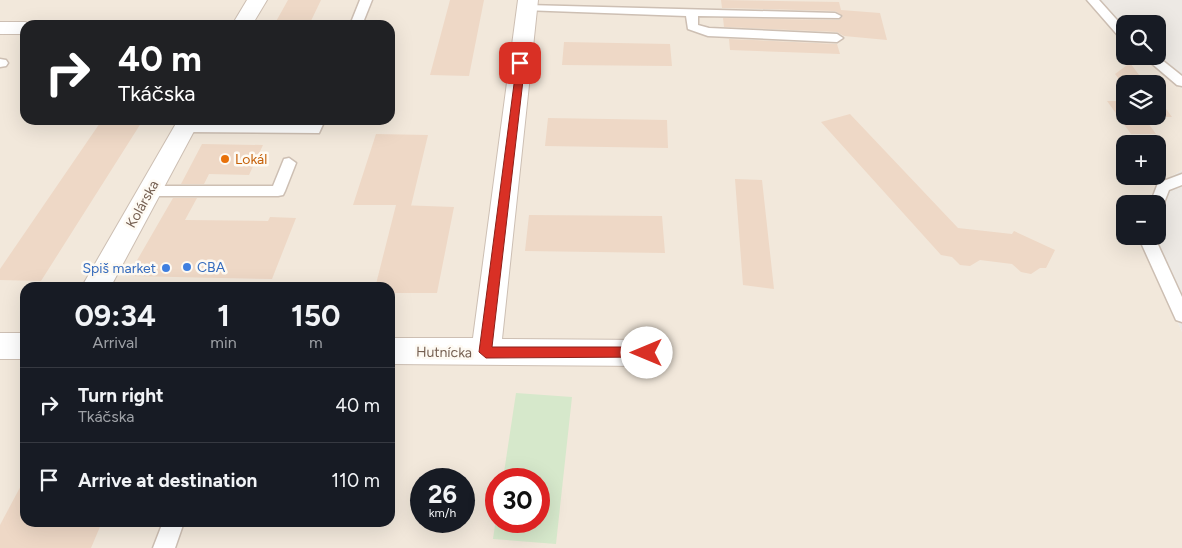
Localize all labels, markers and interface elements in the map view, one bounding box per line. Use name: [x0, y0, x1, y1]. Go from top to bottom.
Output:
map controls: [1116, 15, 1166, 245]
button: search: [1116, 15, 1166, 65]
text: 40 m: [118, 38, 202, 80]
icon: right: [35, 40, 100, 105]
pin: [499, 42, 541, 84]
icon: arrive: [506, 49, 534, 77]
button: layers: [1116, 75, 1166, 125]
text: Tkáčska: [118, 80, 196, 107]
button: +: [1116, 135, 1166, 185]
place label: Lokál: [235, 151, 267, 168]
marker: Lokál: [219, 153, 231, 165]
street label: Kolárska: [122, 177, 162, 231]
button: −: [1116, 195, 1166, 245]
place label: CBA: [197, 259, 226, 276]
place label: Spiš market: [82, 260, 156, 277]
marker: CBA: [181, 261, 193, 273]
marker: Spiš market: [160, 262, 172, 274]
text: 09:34: [74, 297, 156, 334]
text: 1: [217, 297, 230, 334]
text: 150: [291, 297, 341, 334]
position arrow: [620, 326, 672, 378]
text: Arrival: [93, 333, 138, 352]
text: min: [210, 333, 237, 352]
text: m: [309, 333, 323, 352]
street label: Hutnícka: [416, 344, 472, 361]
text: Turn right: [78, 384, 164, 407]
icon: right: [35, 391, 63, 419]
text: 40 m: [335, 394, 380, 417]
text: Tkáčska: [78, 407, 134, 426]
icon: arrive: [35, 466, 63, 494]
speed limit sign: 30: [485, 468, 550, 533]
text: Arrive at destination: [78, 469, 257, 492]
text: 110 m: [331, 469, 380, 492]
text: 26: [428, 479, 457, 509]
text: km/h: [429, 506, 456, 520]

